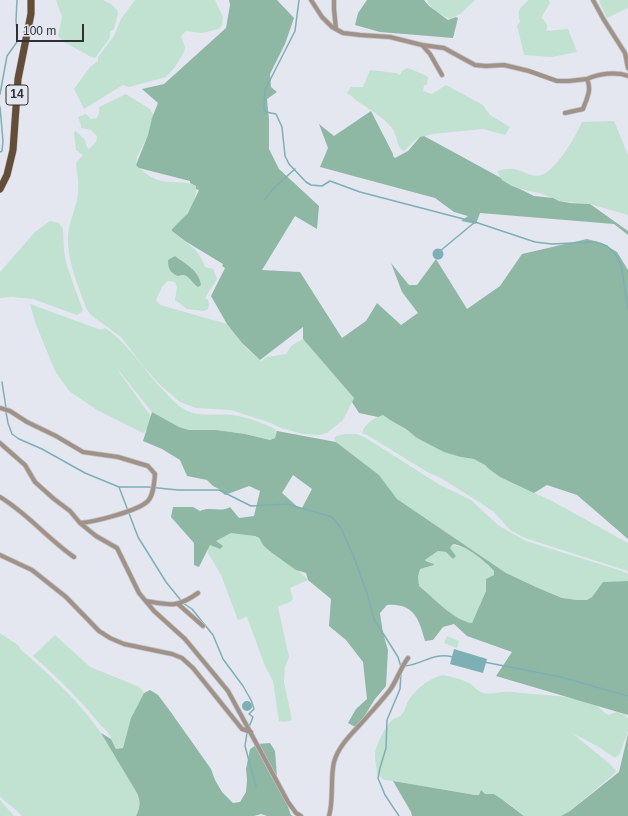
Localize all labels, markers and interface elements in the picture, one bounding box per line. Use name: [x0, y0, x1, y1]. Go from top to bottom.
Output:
scale bar: [18, 16, 86, 42]
text: 100 m: [23, 24, 56, 38]
road number: 14: [6, 85, 28, 105]

